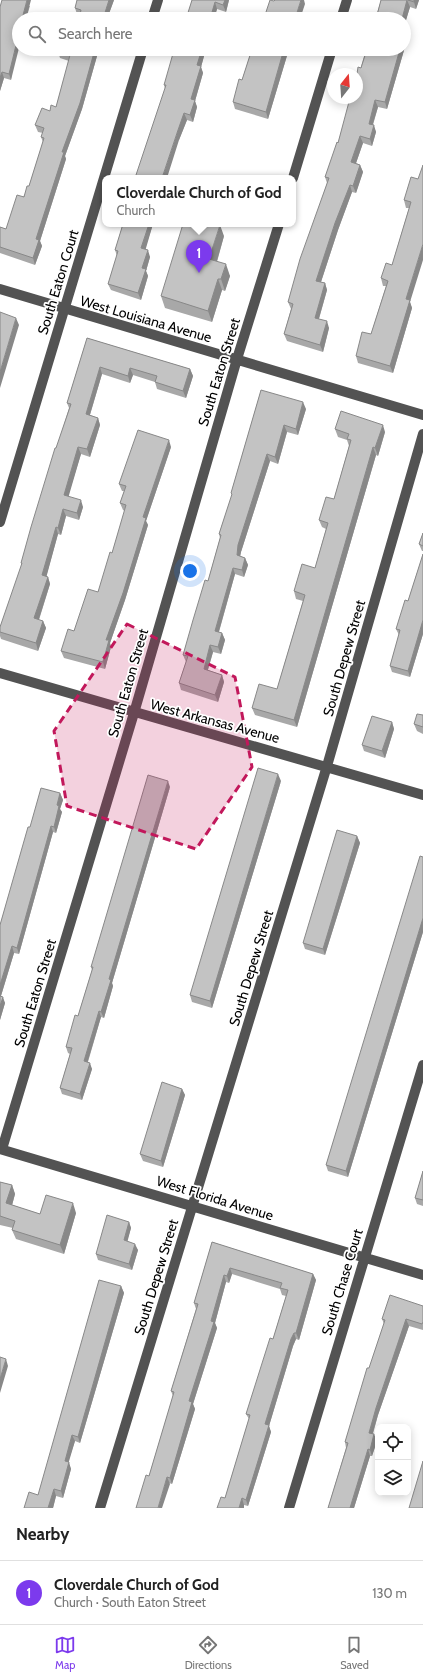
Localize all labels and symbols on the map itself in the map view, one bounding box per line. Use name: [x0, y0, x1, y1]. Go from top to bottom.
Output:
north arrow: [327, 68, 363, 104]
street label: South Eaton Court: [33, 227, 83, 337]
pin: 1: [186, 240, 212, 273]
street label: West Louisiana Avenue: [78, 292, 214, 346]
street label: South Eaton Street: [194, 315, 244, 428]
your location: [180, 561, 200, 581]
street label: South Depew Street: [319, 597, 369, 718]
street label: South Eaton Street: [104, 626, 152, 739]
street label: West Arkansas Avenue: [148, 695, 282, 747]
street label: South Depew Street: [225, 908, 277, 1028]
street label: South Eaton Street: [10, 936, 60, 1049]
street label: West Florida Avenue: [154, 1172, 276, 1224]
street label: South Depew Street: [130, 1217, 182, 1337]
street label: South Chase Court: [317, 1226, 367, 1337]

